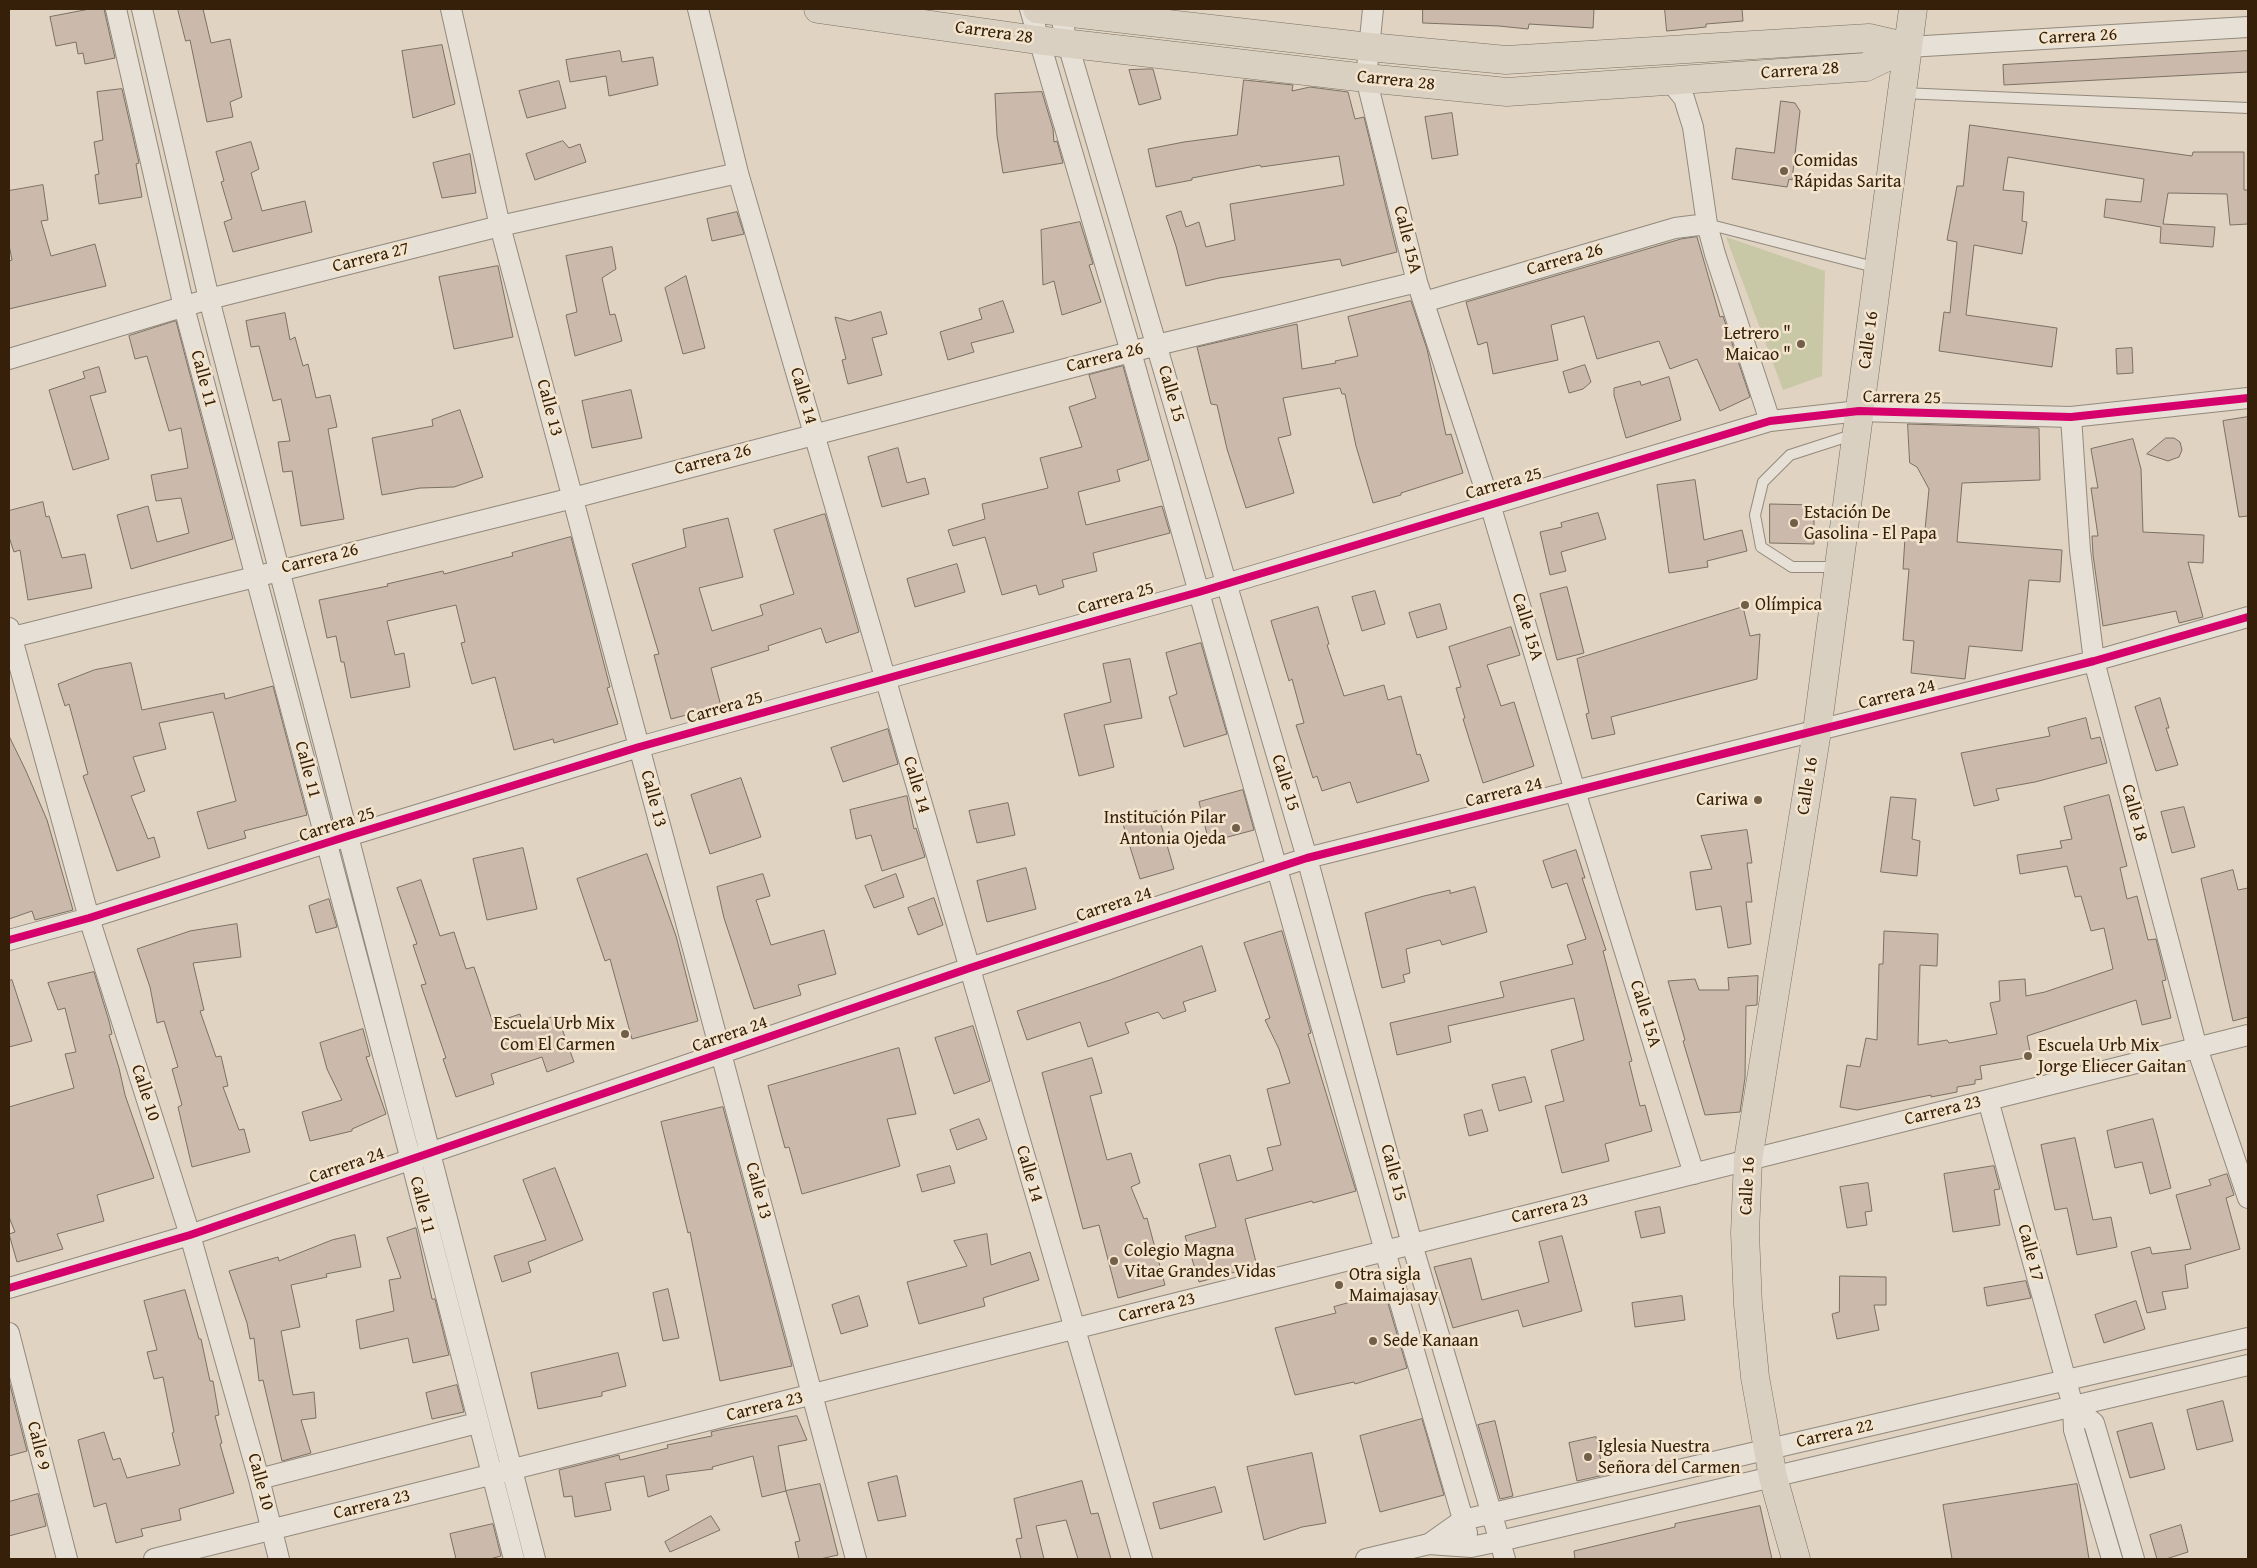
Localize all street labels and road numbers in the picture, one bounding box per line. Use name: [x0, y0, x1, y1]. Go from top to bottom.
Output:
street label: Carrera 28: [954, 17, 1034, 49]
street label: Carrera 26: [2038, 24, 2118, 50]
street label: Carrera 28: [1760, 57, 1840, 85]
street label: Carrera 28: [1356, 66, 1436, 96]
street label: Calle 15A: [1388, 204, 1426, 276]
street label: Carrera 27: [330, 238, 412, 278]
street label: Carrera 26: [1524, 239, 1606, 281]
street label: Calle 16: [1854, 310, 1884, 370]
street label: Carrera 26: [1064, 338, 1146, 378]
street label: Calle 11: [185, 348, 221, 410]
street label: Calle 15: [1153, 363, 1189, 425]
street label: Calle 14: [785, 365, 821, 427]
street label: Calle 13: [531, 377, 567, 439]
street label: Carrera 25: [1863, 387, 1941, 409]
street label: Carrera 26: [672, 439, 754, 481]
street label: Carrera 25: [1463, 463, 1545, 505]
street label: Carrera 26: [279, 539, 361, 579]
street label: Carrera 25: [1075, 578, 1157, 620]
street label: Calle 15A: [1507, 591, 1547, 663]
street label: Carrera 24: [1856, 675, 1938, 715]
street label: Carrera 25: [684, 687, 766, 729]
street label: Calle 11: [289, 739, 325, 801]
street label: Calle 15: [1266, 752, 1304, 814]
street label: Calle 14: [898, 754, 934, 816]
street label: Calle 16: [1793, 756, 1823, 816]
street label: Calle 13: [635, 768, 671, 830]
street label: Carrera 24: [1463, 773, 1545, 813]
street label: Calle 18: [2116, 782, 2152, 844]
street label: Carrera 25: [296, 803, 378, 847]
street label: Carrera 24: [1073, 883, 1155, 927]
street label: Calle 15A: [1625, 978, 1665, 1050]
street label: Carrera 24: [689, 1012, 771, 1058]
street label: Calle 10: [126, 1062, 164, 1124]
street label: Carrera 23: [1902, 1091, 1984, 1131]
street label: Calle 15: [1375, 1142, 1411, 1204]
street label: Carrera 24: [306, 1143, 388, 1189]
street label: Calle 14: [1011, 1143, 1047, 1205]
street label: Calle 16: [1736, 1156, 1760, 1216]
street label: Calle 13: [740, 1160, 776, 1222]
street label: Calle 11: [404, 1174, 440, 1236]
street label: Carrera 23: [1509, 1189, 1591, 1229]
street label: Calle 17: [2012, 1222, 2048, 1284]
street label: Carrera 23: [1116, 1288, 1198, 1328]
street label: Carrera 23: [724, 1387, 806, 1427]
street label: Carrera 22: [1794, 1415, 1876, 1453]
street label: Calle 9: [22, 1419, 54, 1473]
street label: Calle 10: [242, 1451, 278, 1513]
street label: Carrera 23: [331, 1485, 413, 1525]

